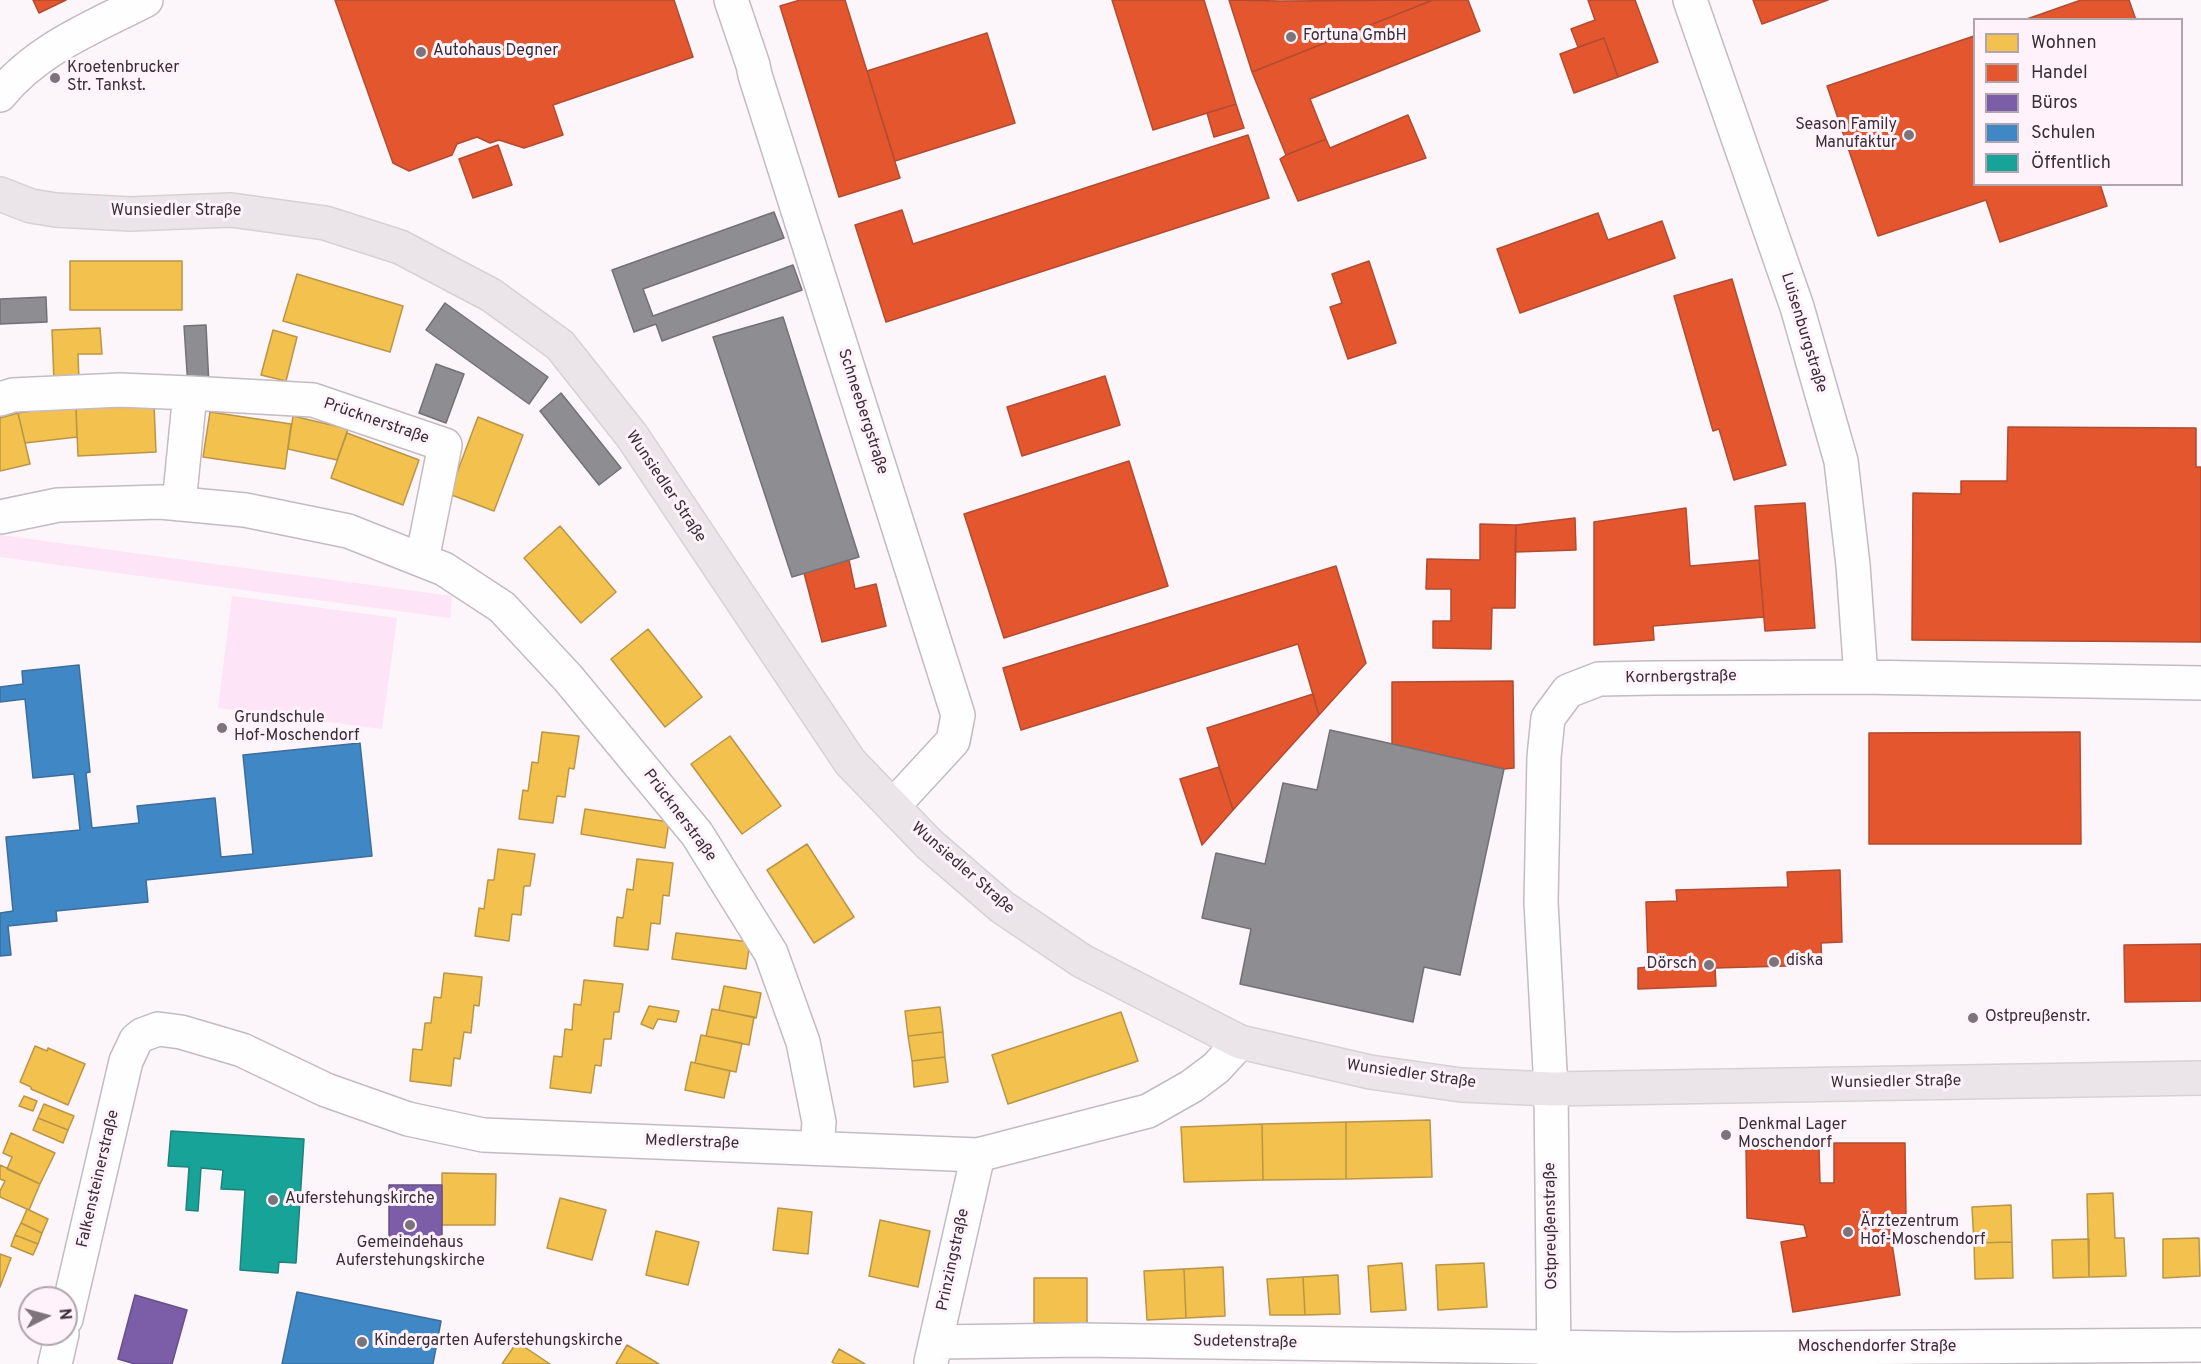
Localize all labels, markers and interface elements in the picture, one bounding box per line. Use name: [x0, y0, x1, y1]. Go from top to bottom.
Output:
legend: [1973, 18, 2183, 186]
place label: Fortuna GmbH: [1303, 27, 1407, 47]
marker: Fortuna GmbH: [1284, 30, 1298, 44]
text: Wohnen: [2031, 32, 2097, 55]
place label: Autohaus Degner: [433, 42, 558, 62]
marker: Autohaus Degner: [414, 45, 428, 59]
place label: Kroetenbrucker Str. Tankst.: [67, 59, 180, 97]
text: Handel: [2031, 62, 2088, 85]
marker: Kroetenbrucker Str. Tankst.: [48, 71, 62, 85]
text: Büros: [2031, 92, 2078, 115]
place label: Season Family Manufaktur: [1795, 116, 1897, 154]
text: Schulen: [2031, 122, 2095, 145]
marker: Season Family Manufaktur: [1902, 128, 1916, 142]
text: Öffentlich: [2031, 152, 2111, 175]
street label: Wunsiedler Straße: [111, 202, 241, 222]
street label: Luisenburgstraße: [1776, 271, 1830, 395]
street label: Schneebergstraße: [833, 347, 891, 477]
street label: Prücknerstraße: [321, 395, 431, 449]
street label: Wunsiedler Straße: [621, 428, 709, 546]
street label: Kornbergstraße: [1625, 667, 1737, 689]
place label: Grundschule Hof-Moschendorf: [234, 709, 359, 747]
marker: Grundschule Hof-Moschendorf: [215, 721, 229, 735]
street label: Prücknerstraße: [638, 766, 720, 866]
street label: Wunsiedler Straße: [906, 819, 1018, 919]
place label: diska: [1786, 952, 1823, 972]
place label: Dörsch: [1646, 955, 1697, 975]
marker: diska: [1767, 955, 1781, 969]
marker: Dörsch: [1702, 958, 1716, 972]
place label: Ostpreußenstr.: [1985, 1008, 2090, 1028]
marker: Ostpreußenstr.: [1966, 1011, 1980, 1025]
street label: Wunsiedler Straße: [1345, 1056, 1477, 1094]
street label: Wunsiedler Straße: [1831, 1072, 1961, 1094]
street label: Falkensteinerstraße: [74, 1108, 124, 1250]
place label: Denkmal Lager Moschendorf: [1738, 1116, 1847, 1154]
marker: Denkmal Lager Moschendorf: [1719, 1128, 1733, 1142]
street label: Medlerstraße: [645, 1132, 739, 1154]
street label: Ostpreußenstraße: [1541, 1162, 1563, 1290]
place label: Auferstehungskirche: [285, 1190, 435, 1210]
marker: Auferstehungskirche: [266, 1193, 280, 1207]
street label: Prinzingstraße: [934, 1207, 974, 1313]
place label: Ärztezentrum Hof-Moschendorf: [1860, 1213, 1985, 1251]
marker: Gemeindehaus Auferstehungskirche: [403, 1218, 417, 1232]
marker: Ärztezentrum Hof-Moschendorf: [1841, 1225, 1855, 1239]
place label: Gemeindehaus Auferstehungskirche: [335, 1234, 485, 1272]
north arrow: [18, 1286, 78, 1346]
text: N: [53, 1308, 74, 1321]
place label: Kindergarten Auferstehungskirche: [374, 1332, 623, 1352]
street label: Sudetenstraße: [1193, 1332, 1297, 1354]
marker: Kindergarten Auferstehungskirche: [355, 1335, 369, 1349]
street label: Moschendorfer Straße: [1798, 1338, 1956, 1358]

